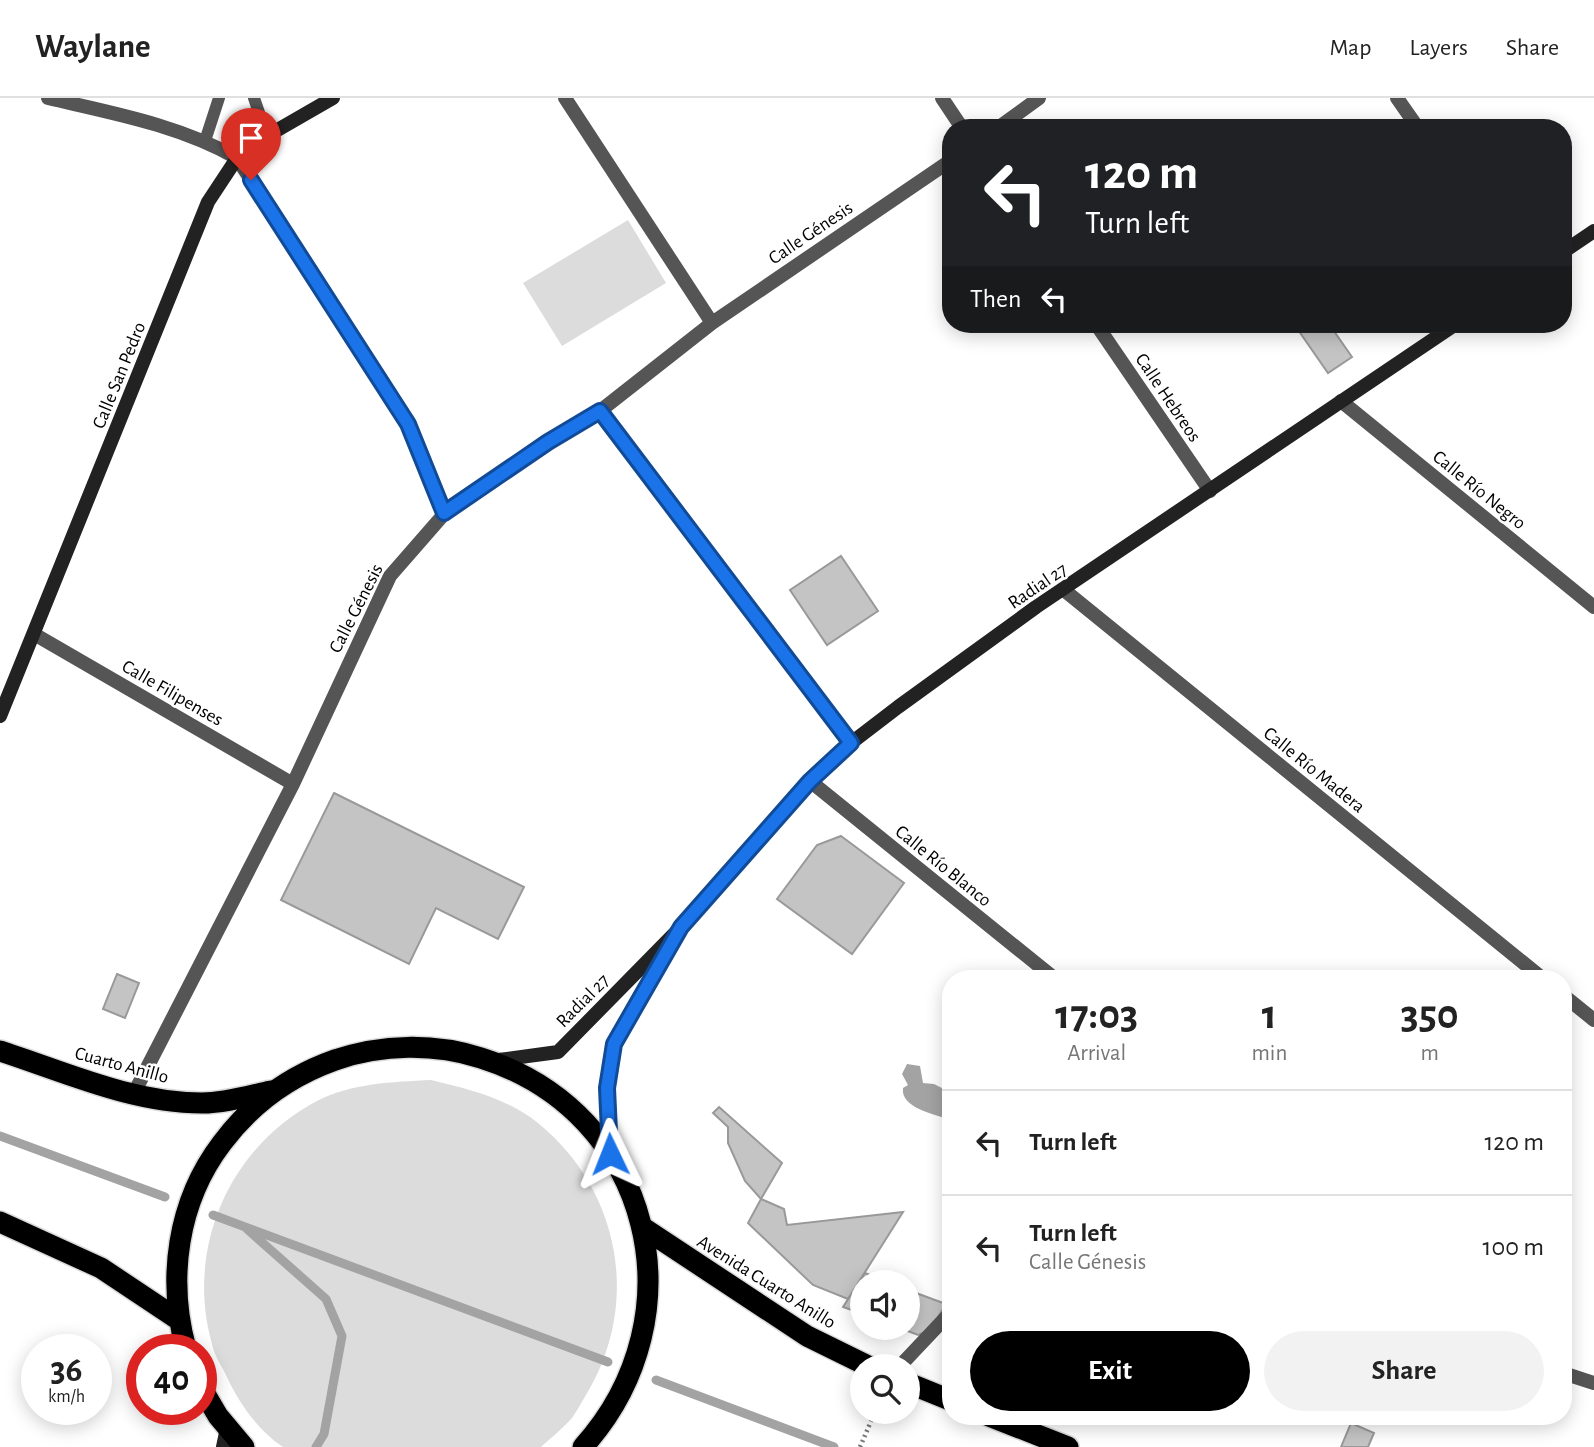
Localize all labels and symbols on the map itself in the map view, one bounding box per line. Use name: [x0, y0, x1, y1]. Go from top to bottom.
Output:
pin: [221, 108, 281, 180]
street label: Calle Génesis: [765, 198, 856, 268]
street label: Calle San Pedro: [89, 320, 149, 432]
street label: Calle Hebreos: [1131, 350, 1204, 445]
street label: Calle Río Negro: [1429, 447, 1529, 533]
street label: Radial 27: [1005, 560, 1071, 613]
street label: Calle Génesis: [326, 561, 387, 656]
street label: Calle Filipenses: [119, 657, 226, 730]
street label: Calle Río Madera: [1260, 724, 1369, 817]
street label: Calle Río Blanco: [891, 822, 995, 911]
street label: Radial 27: [553, 971, 613, 1031]
street label: Cuarto Anillo: [73, 1044, 171, 1087]
position arrow: [573, 1117, 647, 1191]
street label: Avenida Cuarto Anillo: [694, 1232, 839, 1333]
speed limit sign: 40: [126, 1334, 217, 1425]

